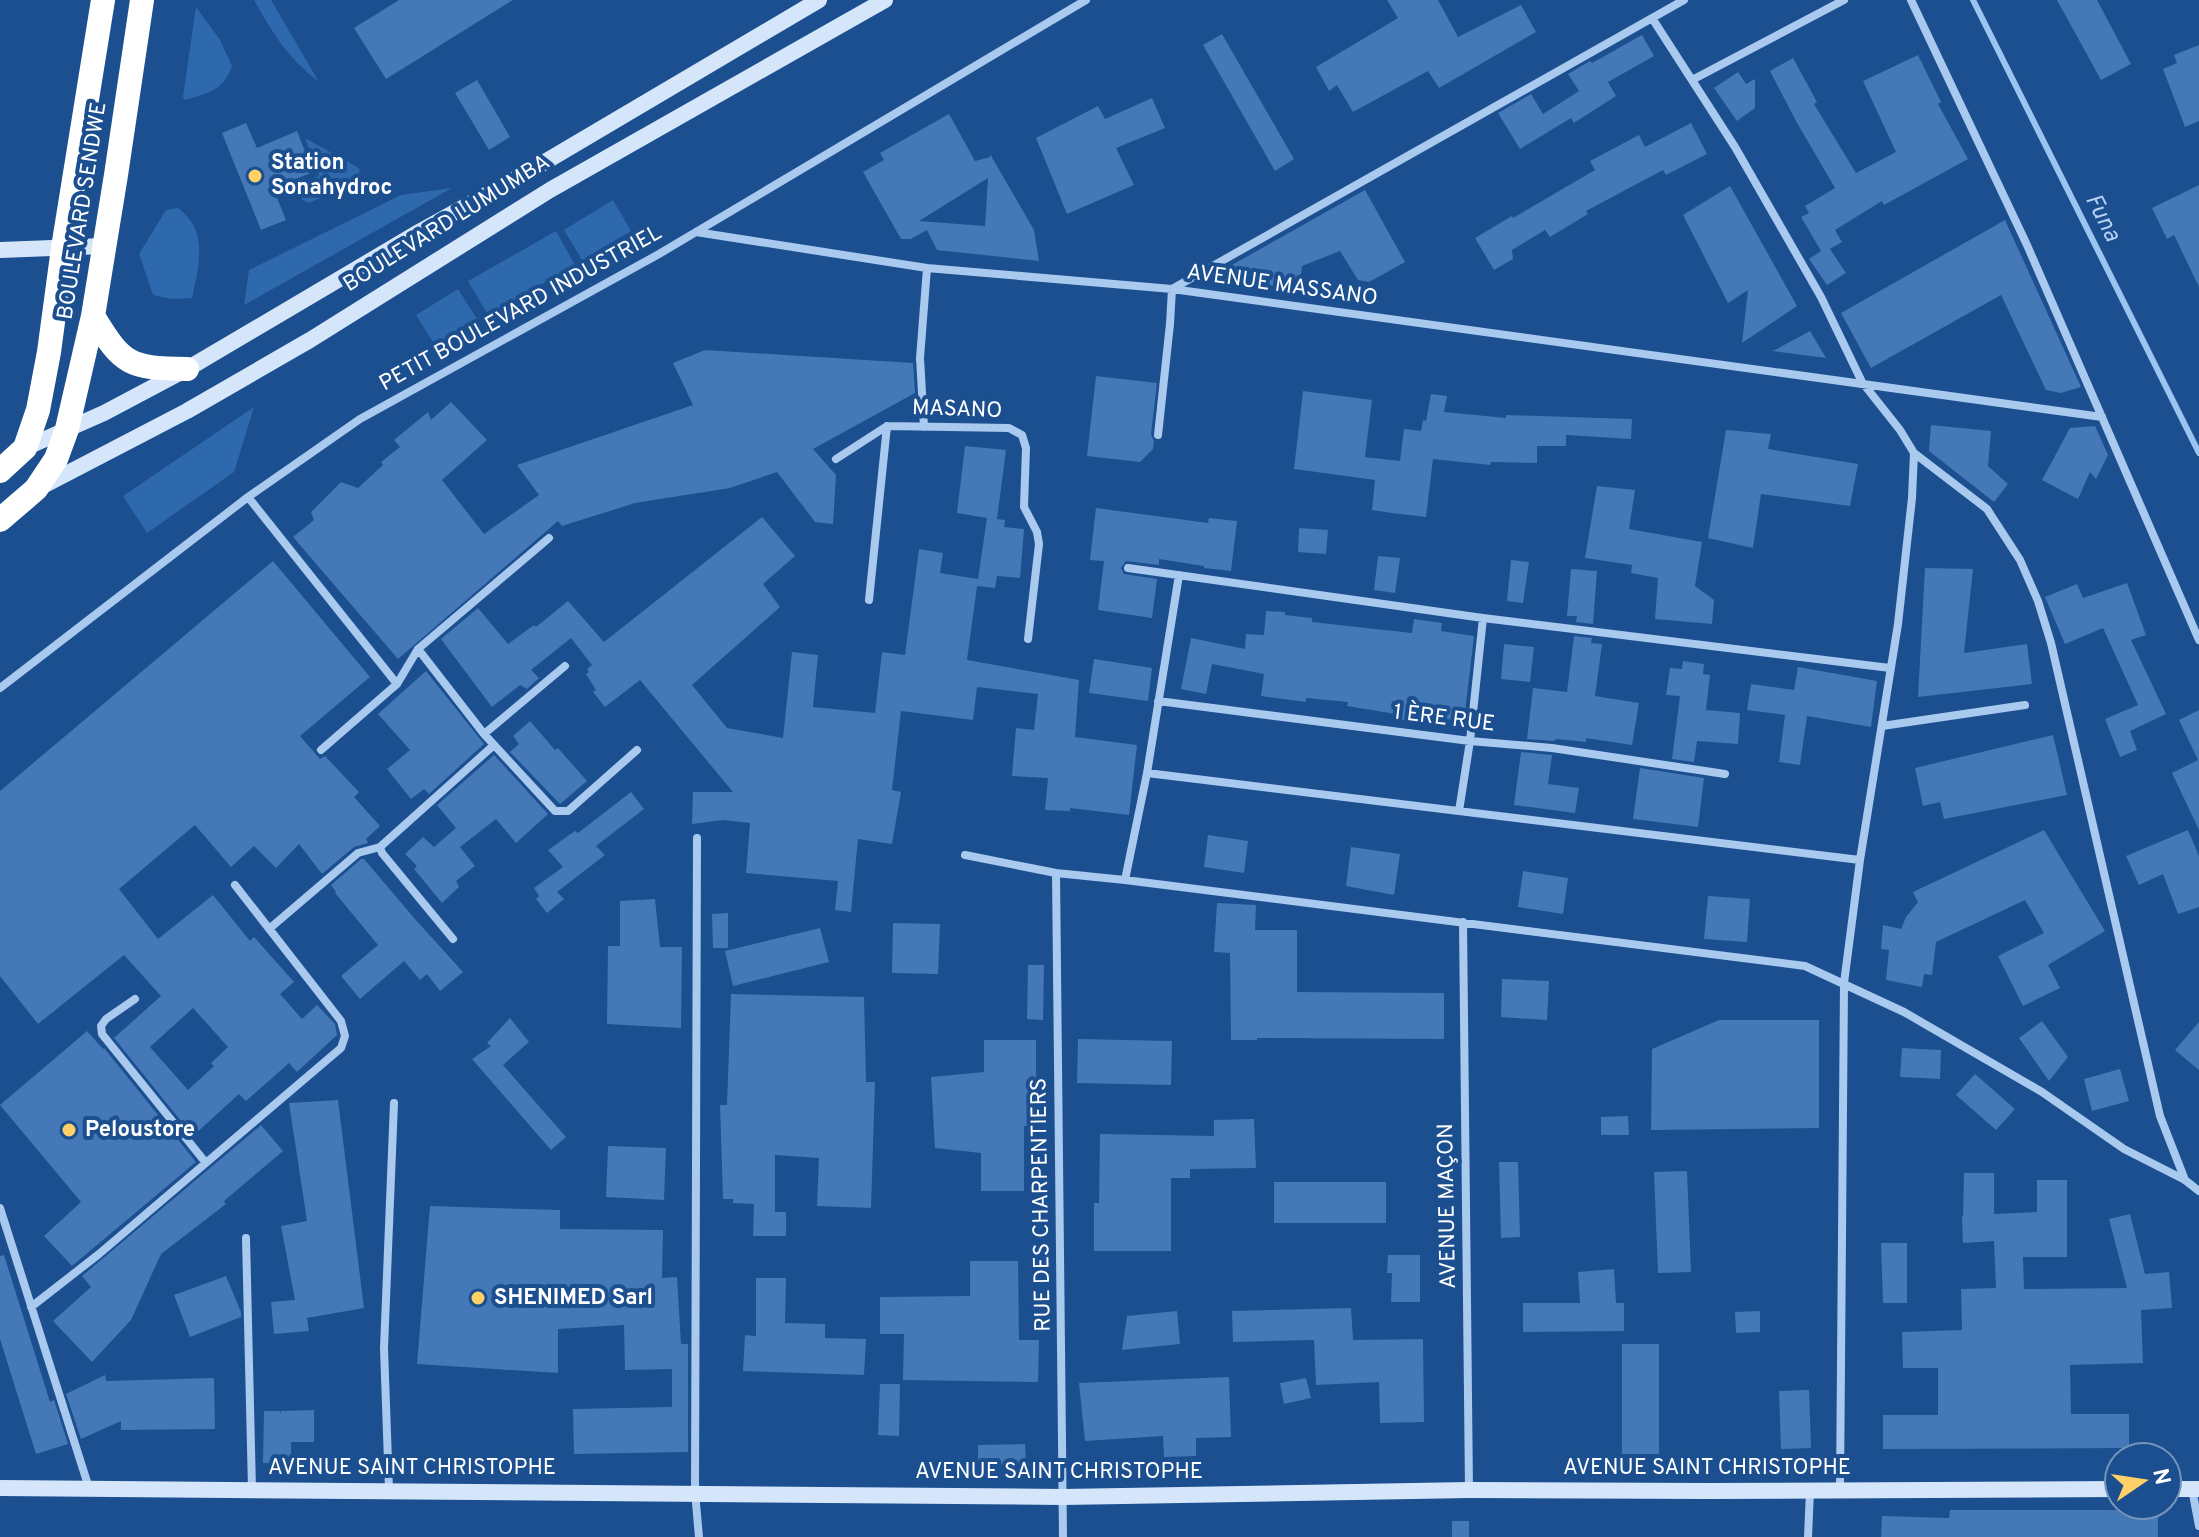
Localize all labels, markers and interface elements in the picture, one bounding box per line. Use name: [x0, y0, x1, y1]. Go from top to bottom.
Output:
street label: BOULEVARD SENDWE: [52, 100, 114, 322]
street label: BOULEVARD LUMUMBA: [339, 149, 555, 299]
place label: Station Sonahydroc: [271, 150, 393, 202]
marker: Station Sonahydroc: [246, 167, 264, 185]
water label: Funa: [2077, 189, 2127, 248]
street label: PETIT BOULEVARD INDUSTRIEL: [375, 220, 667, 398]
street label: AVENUE MASSANO: [1185, 259, 1379, 313]
street label: MASANO: [911, 395, 1003, 425]
street label: 1 ÈRE RUE: [1392, 697, 1497, 739]
street label: RUE DES CHARPENTIERS: [1026, 1078, 1058, 1332]
place label: Peloustore: [85, 1117, 195, 1144]
marker: Peloustore: [60, 1121, 78, 1139]
street label: AVENUE MAÇON: [1433, 1123, 1463, 1289]
place label: SHENIMED Sarl: [494, 1285, 653, 1312]
marker: SHENIMED Sarl: [469, 1289, 487, 1307]
north arrow: [2103, 1441, 2183, 1521]
street label: AVENUE SAINT CHRISTOPHE: [268, 1455, 556, 1482]
street label: AVENUE SAINT CHRISTOPHE: [1563, 1455, 1851, 1482]
street label: AVENUE SAINT CHRISTOPHE: [915, 1459, 1203, 1486]
text: N: [2145, 1466, 2175, 1488]

